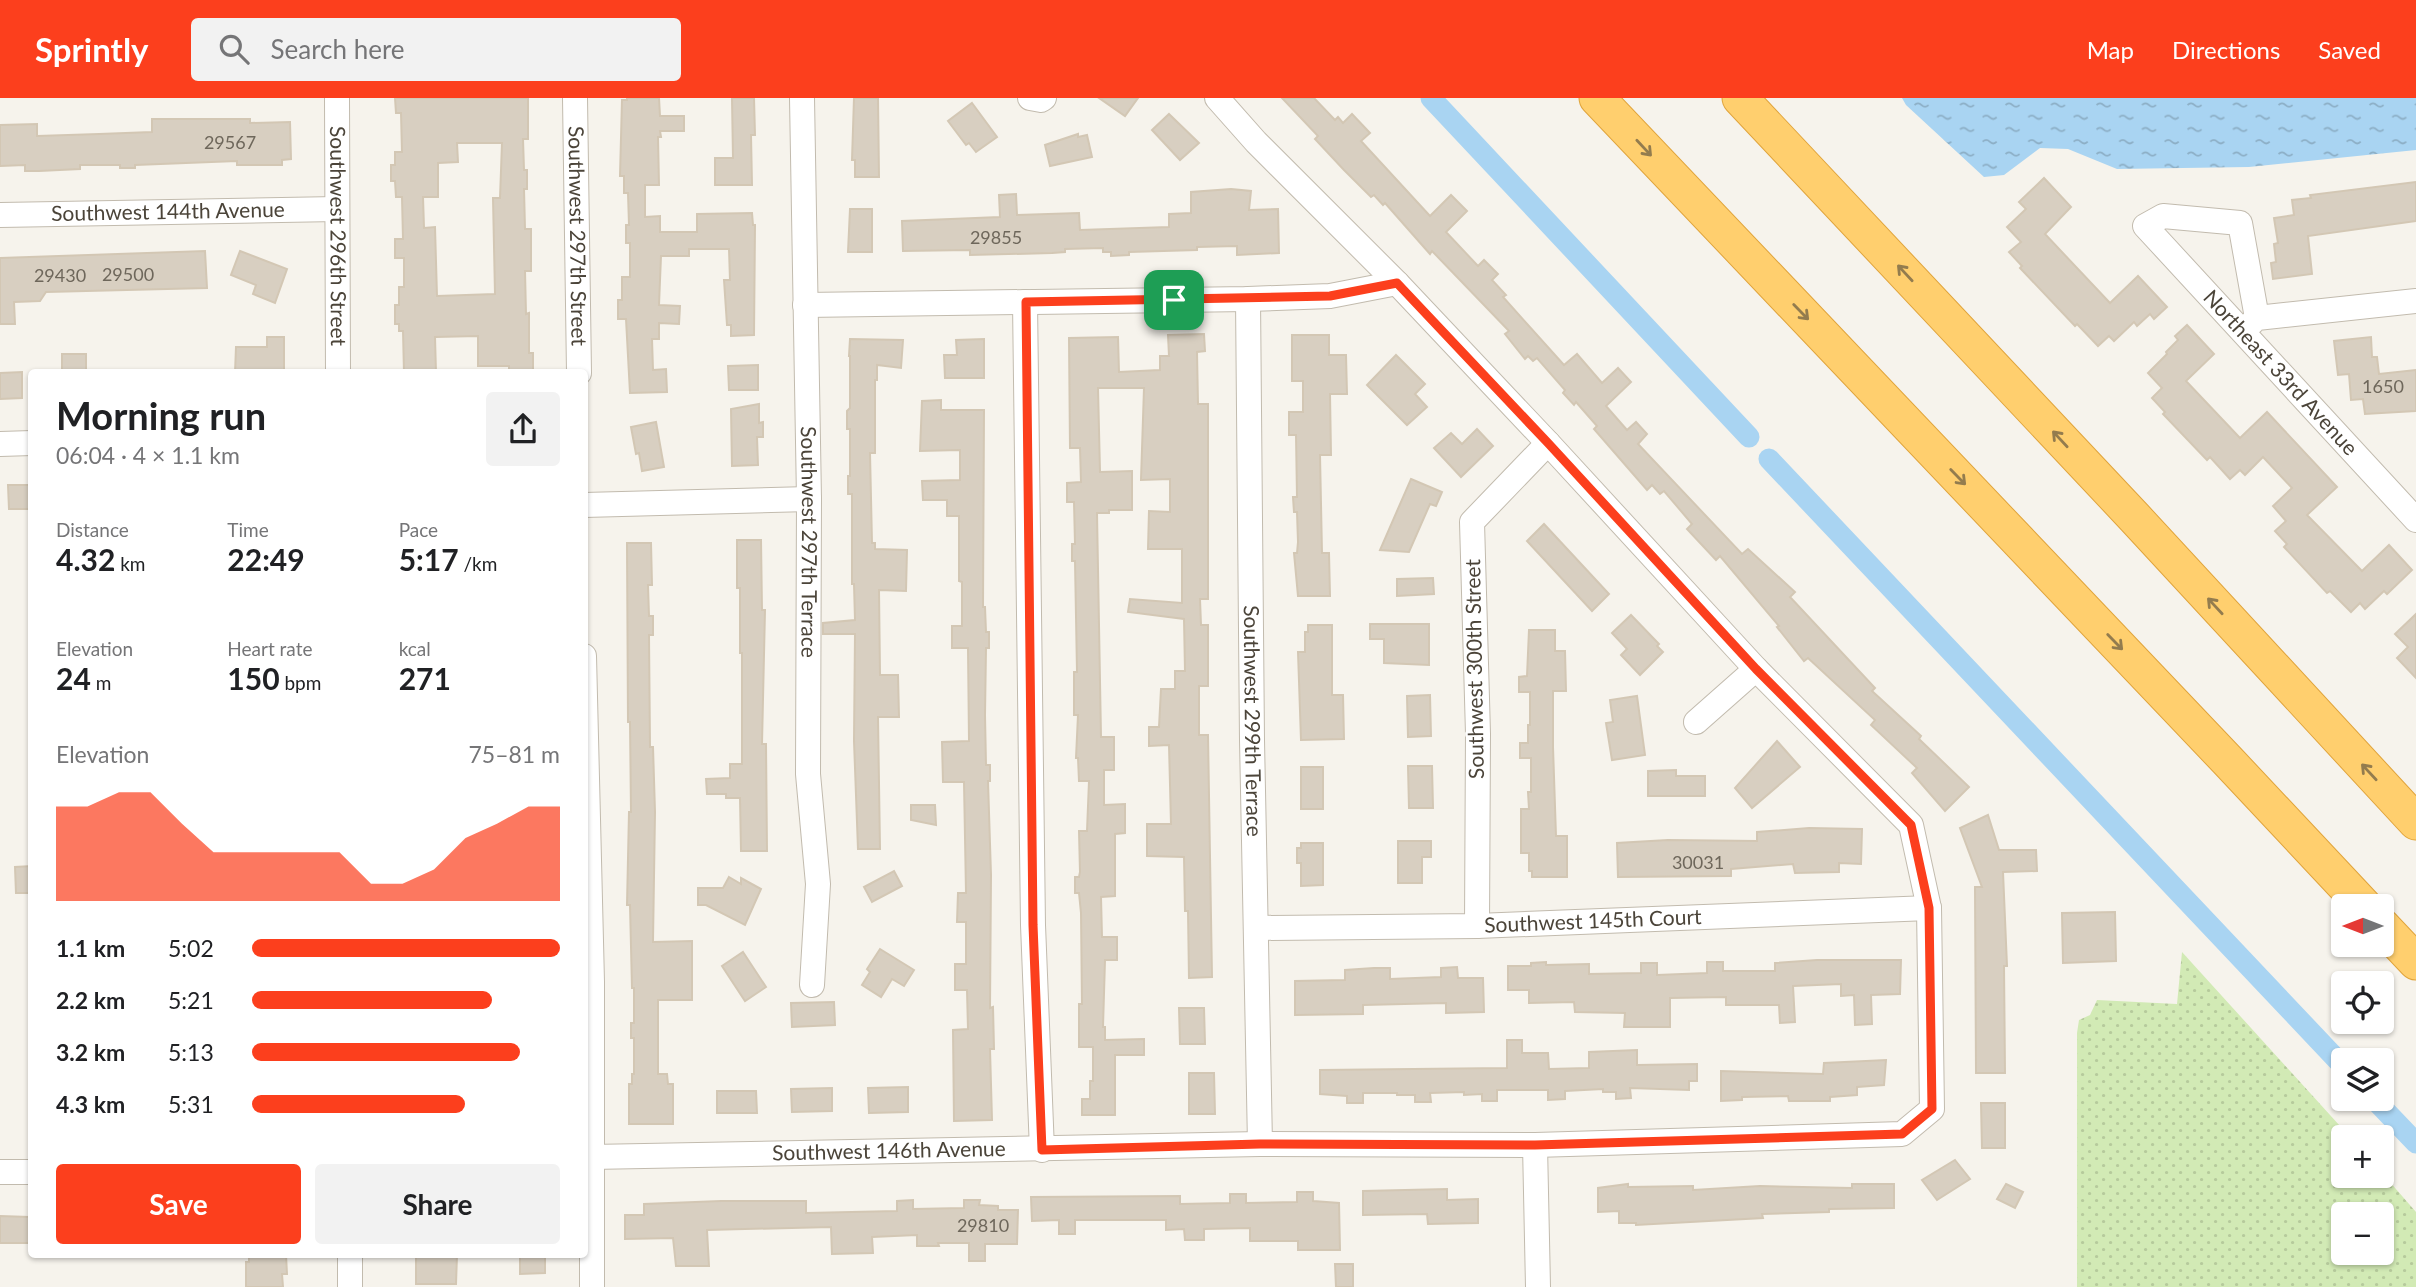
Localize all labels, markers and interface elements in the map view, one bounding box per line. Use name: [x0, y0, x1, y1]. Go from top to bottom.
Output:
search box: [191, 18, 681, 81]
text: Sprintly: [35, 29, 149, 69]
icon: search: [215, 30, 253, 68]
text: Search here: [271, 33, 405, 65]
text: Map: [2087, 35, 2134, 64]
text: Directions: [2172, 35, 2280, 64]
text: Saved: [2318, 35, 2381, 64]
street label: Southwest 296th Street: [326, 126, 352, 347]
street label: Southwest 297th Street: [564, 126, 593, 347]
house number: 29567: [204, 131, 256, 153]
one-way arrow: [1636, 139, 1652, 157]
street label: Southwest 144th Avenue: [51, 196, 285, 225]
house number: 29855: [970, 226, 1022, 248]
house number: 29500: [102, 263, 154, 285]
house number: 29430: [34, 264, 86, 286]
one-way arrow: [1896, 265, 1913, 282]
pin: [1144, 270, 1204, 330]
icon: arrive: [1155, 281, 1193, 319]
street label: Northeast 33rd Avenue: [2199, 284, 2364, 460]
one-way arrow: [1792, 304, 1809, 321]
house number: 1650: [2362, 375, 2404, 397]
text: Morning run: [56, 392, 266, 438]
button: share: [486, 392, 560, 466]
street label: Southwest 297th Terrace: [797, 426, 823, 658]
one-way arrow: [2052, 431, 2069, 448]
text: 06:04 · 4 × 1.1 km: [56, 441, 240, 469]
one-way arrow: [1950, 468, 1967, 485]
text: Distance: [56, 518, 129, 541]
text: Time: [227, 518, 269, 541]
text: Pace: [399, 518, 438, 541]
text: 4.32: [56, 541, 115, 577]
text: 22:49: [227, 541, 305, 577]
text: 5:17: [399, 541, 459, 577]
text: km: [115, 552, 145, 575]
text: /km: [459, 552, 497, 575]
street label: Southwest 300th Street: [1459, 558, 1488, 779]
one-way arrow: [2207, 597, 2223, 615]
street label: Southwest 299th Terrace: [1240, 605, 1268, 837]
one-way arrow: [2107, 633, 2124, 650]
text: Elevation: [56, 637, 133, 660]
text: Heart rate: [227, 637, 313, 660]
text: kcal: [399, 637, 431, 660]
text: 24: [56, 660, 91, 696]
text: 150: [227, 660, 280, 696]
text: 271: [399, 660, 451, 696]
text: m: [91, 671, 111, 694]
text: bpm: [280, 671, 321, 694]
text: Elevation: [56, 740, 149, 768]
text: 75–81 m: [468, 740, 560, 768]
one-way arrow: [2361, 764, 2378, 781]
house number: 30031: [1672, 851, 1724, 873]
north arrow: [2331, 894, 2394, 957]
map controls: [2331, 894, 2394, 1265]
street label: Southwest 145th Court: [1484, 903, 1702, 937]
text: 1.1 km: [56, 934, 125, 962]
text: 5:02: [168, 934, 214, 962]
button: locate: [2331, 971, 2394, 1034]
text: 2.2 km: [56, 986, 125, 1014]
text: 5:21: [168, 986, 214, 1014]
text: 3.2 km: [56, 1038, 125, 1066]
text: 5:13: [168, 1038, 214, 1066]
button: layers: [2331, 1048, 2394, 1111]
text: 4.3 km: [56, 1090, 125, 1118]
text: 5:31: [168, 1090, 214, 1118]
button: +: [2331, 1125, 2394, 1188]
street label: Southwest 146th Avenue: [772, 1135, 1006, 1164]
button: Save: [56, 1164, 301, 1244]
button: Share: [315, 1164, 560, 1244]
button: −: [2331, 1202, 2394, 1265]
house number: 29810: [957, 1214, 1009, 1236]

